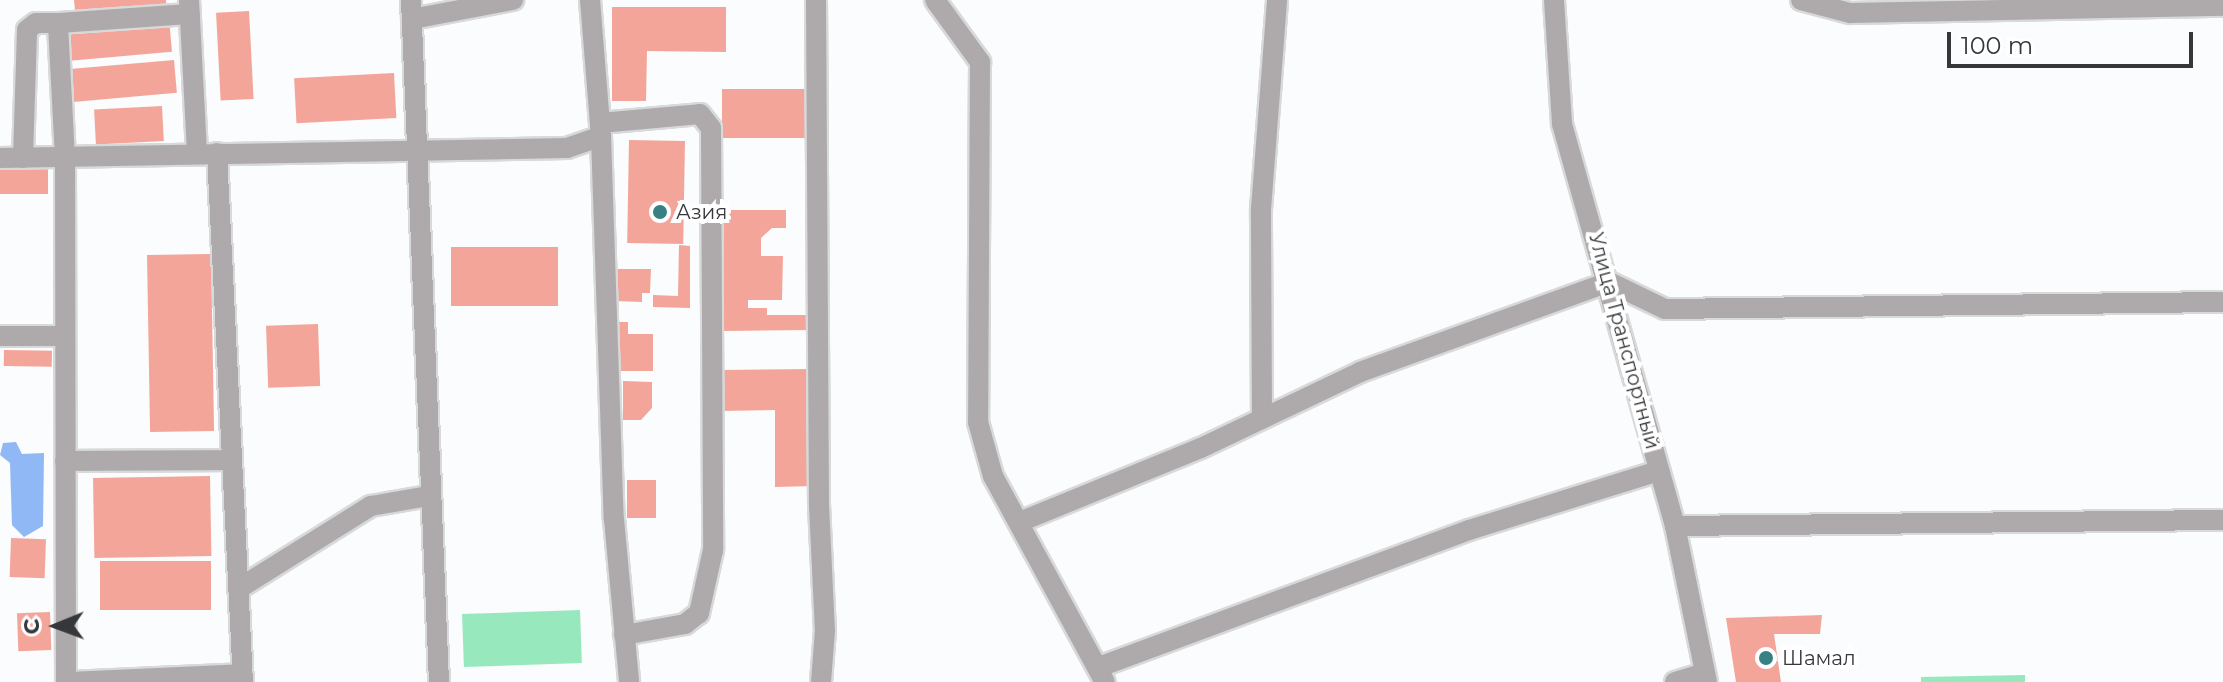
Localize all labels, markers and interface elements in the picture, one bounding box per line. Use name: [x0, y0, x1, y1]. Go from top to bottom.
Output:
scale bar: [1951, 16, 2197, 66]
text: 100 m: [1961, 31, 2033, 60]
place label: Азия: [676, 200, 727, 224]
marker: Азия: [651, 203, 669, 221]
street label: Улица Транспортный: [1584, 230, 1664, 452]
north arrow: [16, 586, 96, 666]
text: С: [18, 618, 45, 635]
place label: Шамал: [1782, 646, 1856, 670]
marker: Шамал: [1757, 649, 1775, 667]

